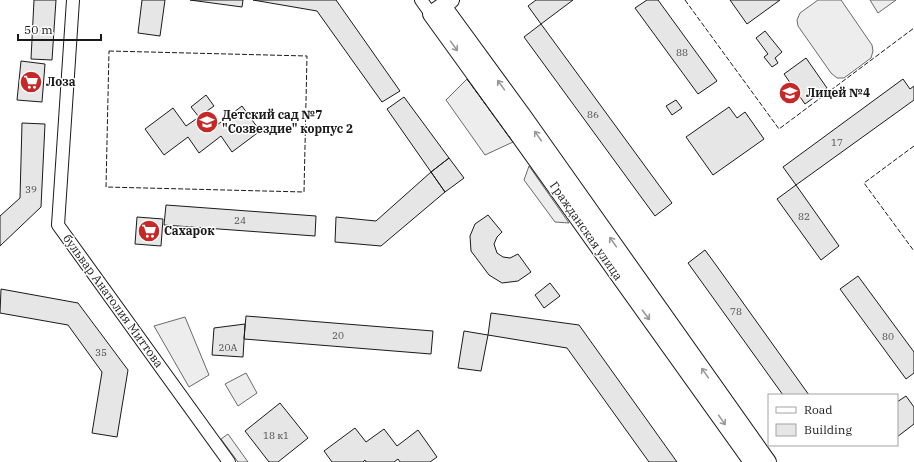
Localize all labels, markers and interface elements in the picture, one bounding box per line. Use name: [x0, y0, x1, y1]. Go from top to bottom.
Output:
scale bar: [18, 16, 101, 42]
text: 50 m: [24, 22, 53, 37]
one-way arrow: [450, 40, 458, 51]
house number: 88: [676, 46, 688, 59]
supermarket icon: Лоза: [18, 69, 44, 95]
place label: Лоза: [46, 74, 76, 89]
one-way arrow: [497, 80, 505, 91]
school or university icon: Лицей №4: [777, 80, 803, 106]
place label: Лицей №4: [806, 85, 870, 100]
place label: Детский сад №7 "Созвездие" корпус 2: [222, 107, 353, 136]
house number: 86: [587, 108, 599, 121]
school or university icon: Детский сад №7 "Созвездие" корпус 2: [194, 109, 220, 135]
one-way arrow: [534, 131, 542, 142]
house number: 17: [831, 136, 843, 149]
street label: Гражданская улица: [547, 178, 626, 283]
house number: 39: [25, 183, 37, 196]
house number: 82: [798, 210, 810, 223]
house number: 24: [234, 214, 246, 227]
supermarket icon: Сахарок: [136, 218, 162, 244]
place label: Сахарок: [164, 223, 215, 238]
street label: бульвар Анатолия Миттова: [60, 231, 167, 371]
one-way arrow: [609, 237, 617, 248]
house number: 78: [730, 305, 742, 318]
one-way arrow: [642, 309, 651, 320]
house number: 20: [332, 329, 344, 342]
house number: 80: [882, 330, 894, 343]
house number: 20А: [219, 341, 238, 354]
house number: 35: [95, 346, 107, 359]
one-way arrow: [701, 368, 709, 379]
legend: [768, 394, 898, 446]
text: Road: [804, 402, 833, 417]
one-way arrow: [718, 415, 726, 426]
text: Building: [804, 422, 852, 437]
house number: 18 к1: [263, 429, 289, 442]

